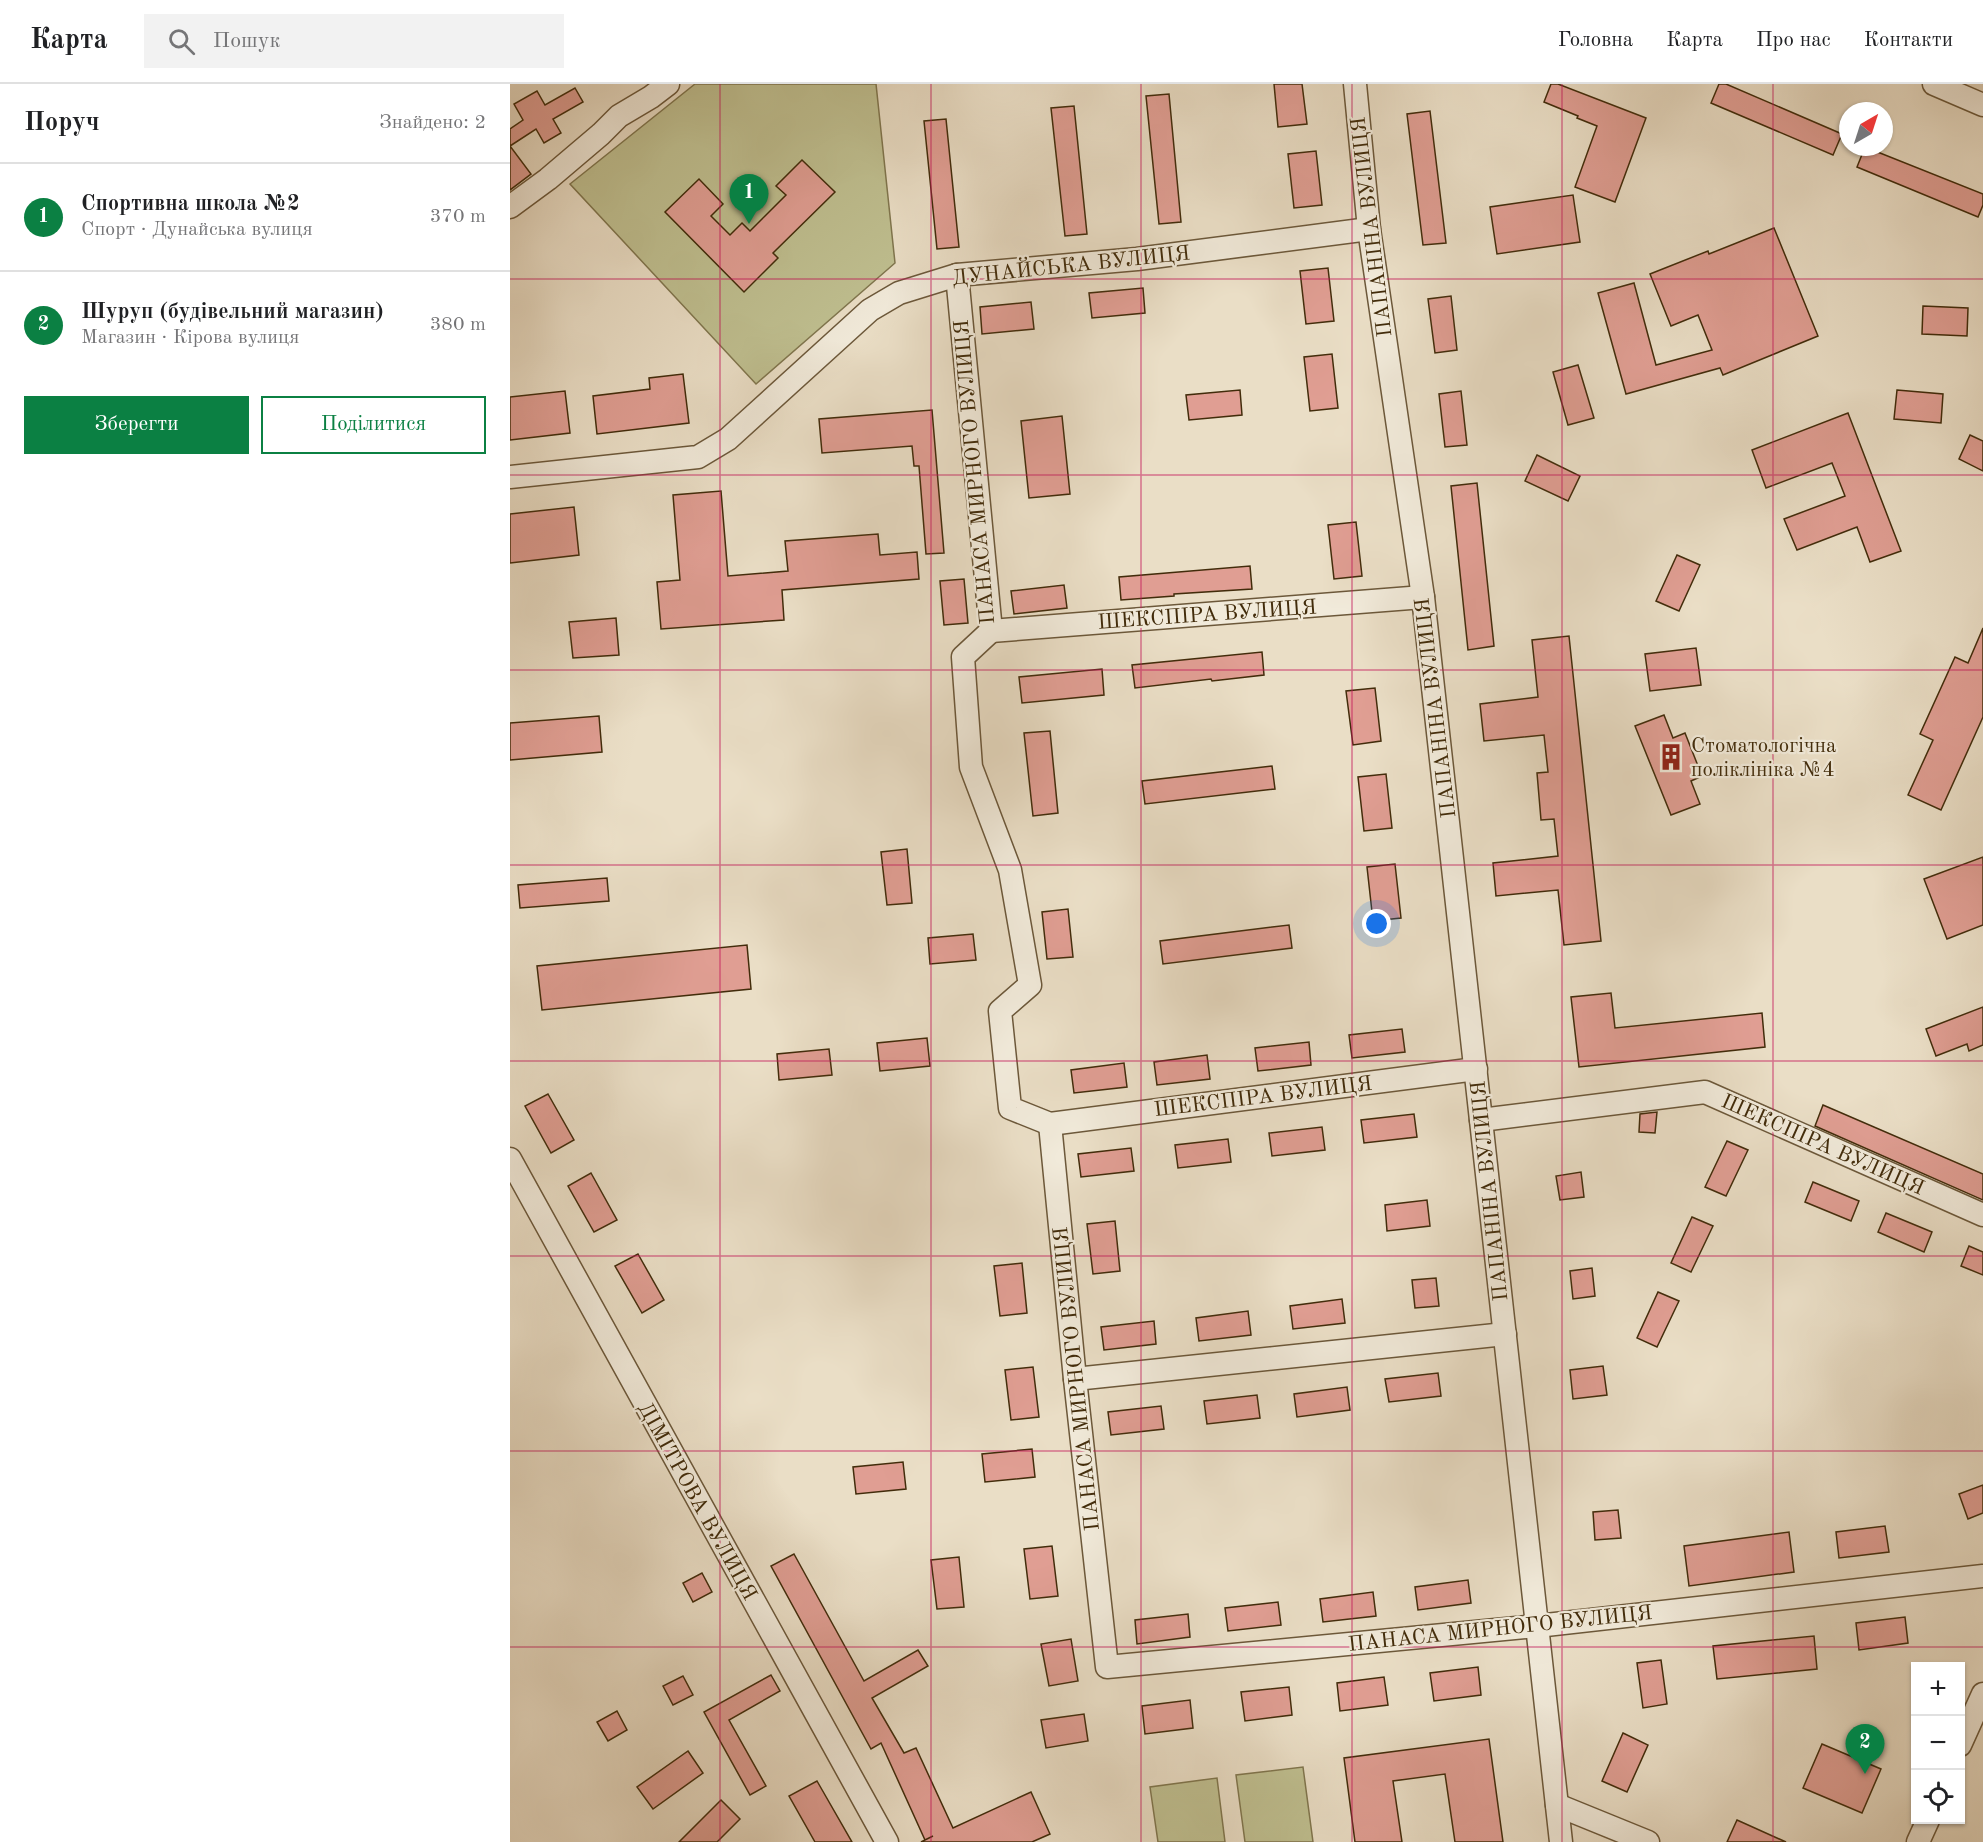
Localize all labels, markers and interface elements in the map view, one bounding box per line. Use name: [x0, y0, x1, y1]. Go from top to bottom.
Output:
search box: [144, 14, 564, 68]
icon: search: [165, 25, 198, 58]
text: Карта: [30, 27, 108, 55]
text: Пошук: [213, 30, 281, 52]
text: Головна: [1558, 30, 1633, 51]
text: Карта: [1666, 30, 1723, 51]
text: Про нас: [1756, 30, 1831, 51]
text: Контакти: [1864, 30, 1953, 51]
north arrow: [1839, 102, 1893, 156]
text: Поруч: [24, 110, 100, 136]
text: Знайдено: 2: [379, 113, 486, 133]
street label: ПАПАНІНА ВУЛИЦЯ: [1349, 116, 1396, 338]
pin: 1: [730, 174, 768, 224]
text: Спортивна школа №2: [81, 193, 300, 215]
text: 1: [38, 207, 49, 227]
text: 370 m: [430, 207, 486, 227]
text: Спорт · Дунайська вулиця: [81, 220, 313, 240]
street label: ДУНАЙСЬКА ВУЛИЦЯ: [951, 239, 1191, 289]
text: Шуруп (будівельний магазин): [81, 301, 384, 323]
text: 2: [38, 315, 49, 335]
text: 380 m: [430, 315, 486, 335]
street label: ПАНАСА МИРНОГО ВУЛИЦЯ: [952, 319, 999, 625]
text: Магазин · Кірова вулиця: [81, 328, 299, 348]
button: Зберегти: [24, 396, 249, 454]
button: Поділитися: [261, 396, 486, 454]
street label: ШЕКСПІРА ВУЛИЦЯ: [1097, 597, 1317, 634]
street label: ПАПАНІНА ВУЛИЦЯ: [1413, 597, 1460, 819]
place label: Стоматологічна поліклініка №4: [1691, 736, 1836, 781]
building icon: Стоматологічна поліклініка №4: [1656, 742, 1686, 772]
your location: [1362, 909, 1391, 938]
street label: ШЕКСПІРА ВУЛИЦЯ: [1153, 1074, 1374, 1121]
street label: ПАПАНІНА ВУЛИЦЯ: [1468, 1079, 1513, 1302]
street label: ШЕКСПІРА ВУЛИЦЯ: [1718, 1091, 1927, 1200]
street label: ПАНАСА МИРНОГО ВУЛИЦЯ: [1051, 1226, 1104, 1532]
street label: ДІМІТРОВА ВУЛИЦЯ: [634, 1399, 760, 1604]
street label: ПАНАСА МИРНОГО ВУЛИЦЯ: [1347, 1603, 1653, 1656]
map controls: [1911, 1662, 1965, 1824]
button: +: [1911, 1662, 1965, 1716]
button: −: [1911, 1716, 1965, 1770]
pin: 2: [1846, 1724, 1884, 1774]
button: locate: [1911, 1770, 1965, 1824]

